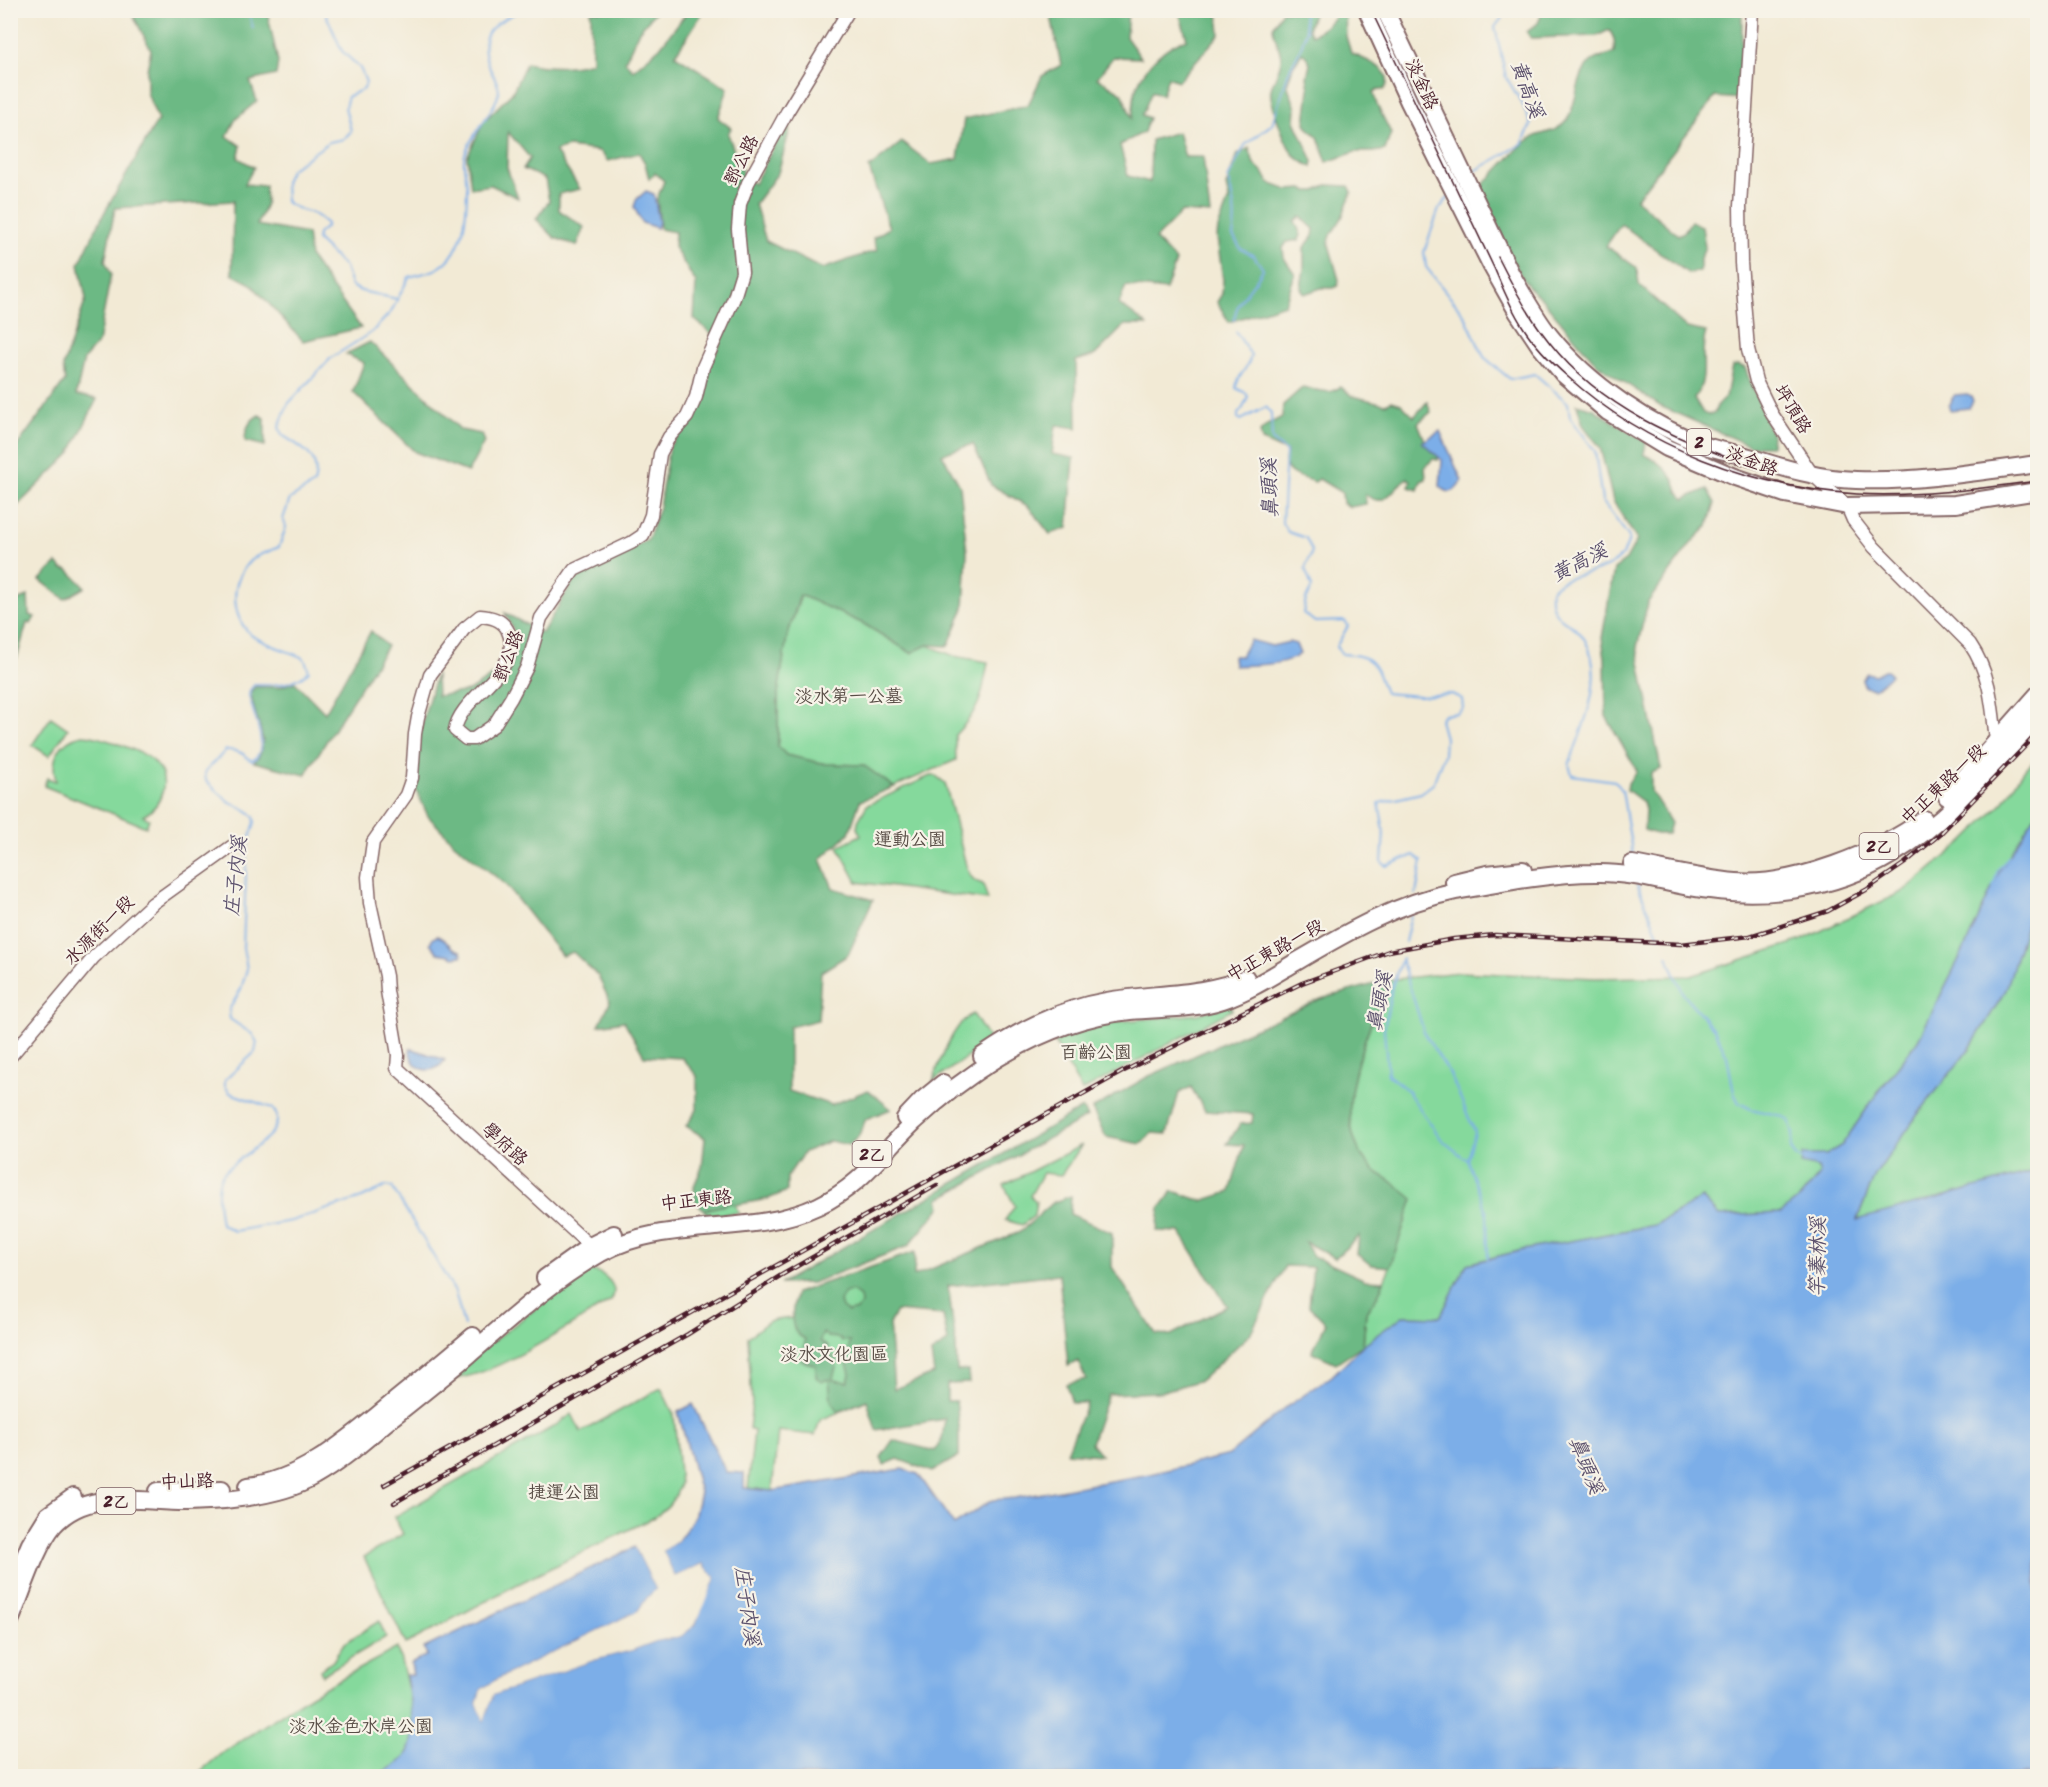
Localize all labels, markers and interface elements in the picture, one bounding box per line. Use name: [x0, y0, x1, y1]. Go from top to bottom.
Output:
street label: 淡金路: [1396, 53, 1448, 115]
water label: 黃高溪: [1501, 55, 1555, 124]
street label: 鄧公路: [714, 129, 768, 191]
street label: 坪頂路: [1765, 378, 1821, 440]
road number: 2: [1687, 429, 1711, 455]
street label: 淡金路: [1721, 437, 1783, 485]
water label: 鼻頭溪: [1251, 456, 1288, 519]
water label: 黃高溪: [1545, 533, 1615, 592]
street label: 鄧公路: [483, 625, 533, 687]
park label: 淡水第一公墓: [795, 680, 903, 712]
street label: 中正東路一段: [1893, 735, 1993, 833]
park label: 運動公園: [874, 823, 946, 855]
water label: 庄子內溪: [214, 833, 257, 918]
road number: 2乙: [1860, 833, 1898, 859]
street label: 水源街一段: [56, 887, 142, 973]
street label: 中正東路一段: [1220, 910, 1330, 990]
water label: 鼻頭溪: [1357, 967, 1403, 1034]
park label: 百齡公園: [1060, 1036, 1132, 1068]
street label: 學府路: [474, 1114, 536, 1174]
road number: 2乙: [852, 1141, 892, 1167]
street label: 中正東路: [659, 1180, 733, 1220]
water label: 竿蓁林溪: [1799, 1216, 1836, 1297]
park label: 淡水文化園區: [780, 1338, 888, 1370]
water label: 鼻頭溪: [1559, 1431, 1614, 1500]
street label: 中山路: [159, 1464, 215, 1498]
park label: 捷運公園: [528, 1476, 600, 1508]
road number: 2乙: [96, 1488, 136, 1514]
water label: 庄子內溪: [725, 1564, 771, 1649]
park label: 淡水金色水岸公園: [289, 1710, 433, 1742]

